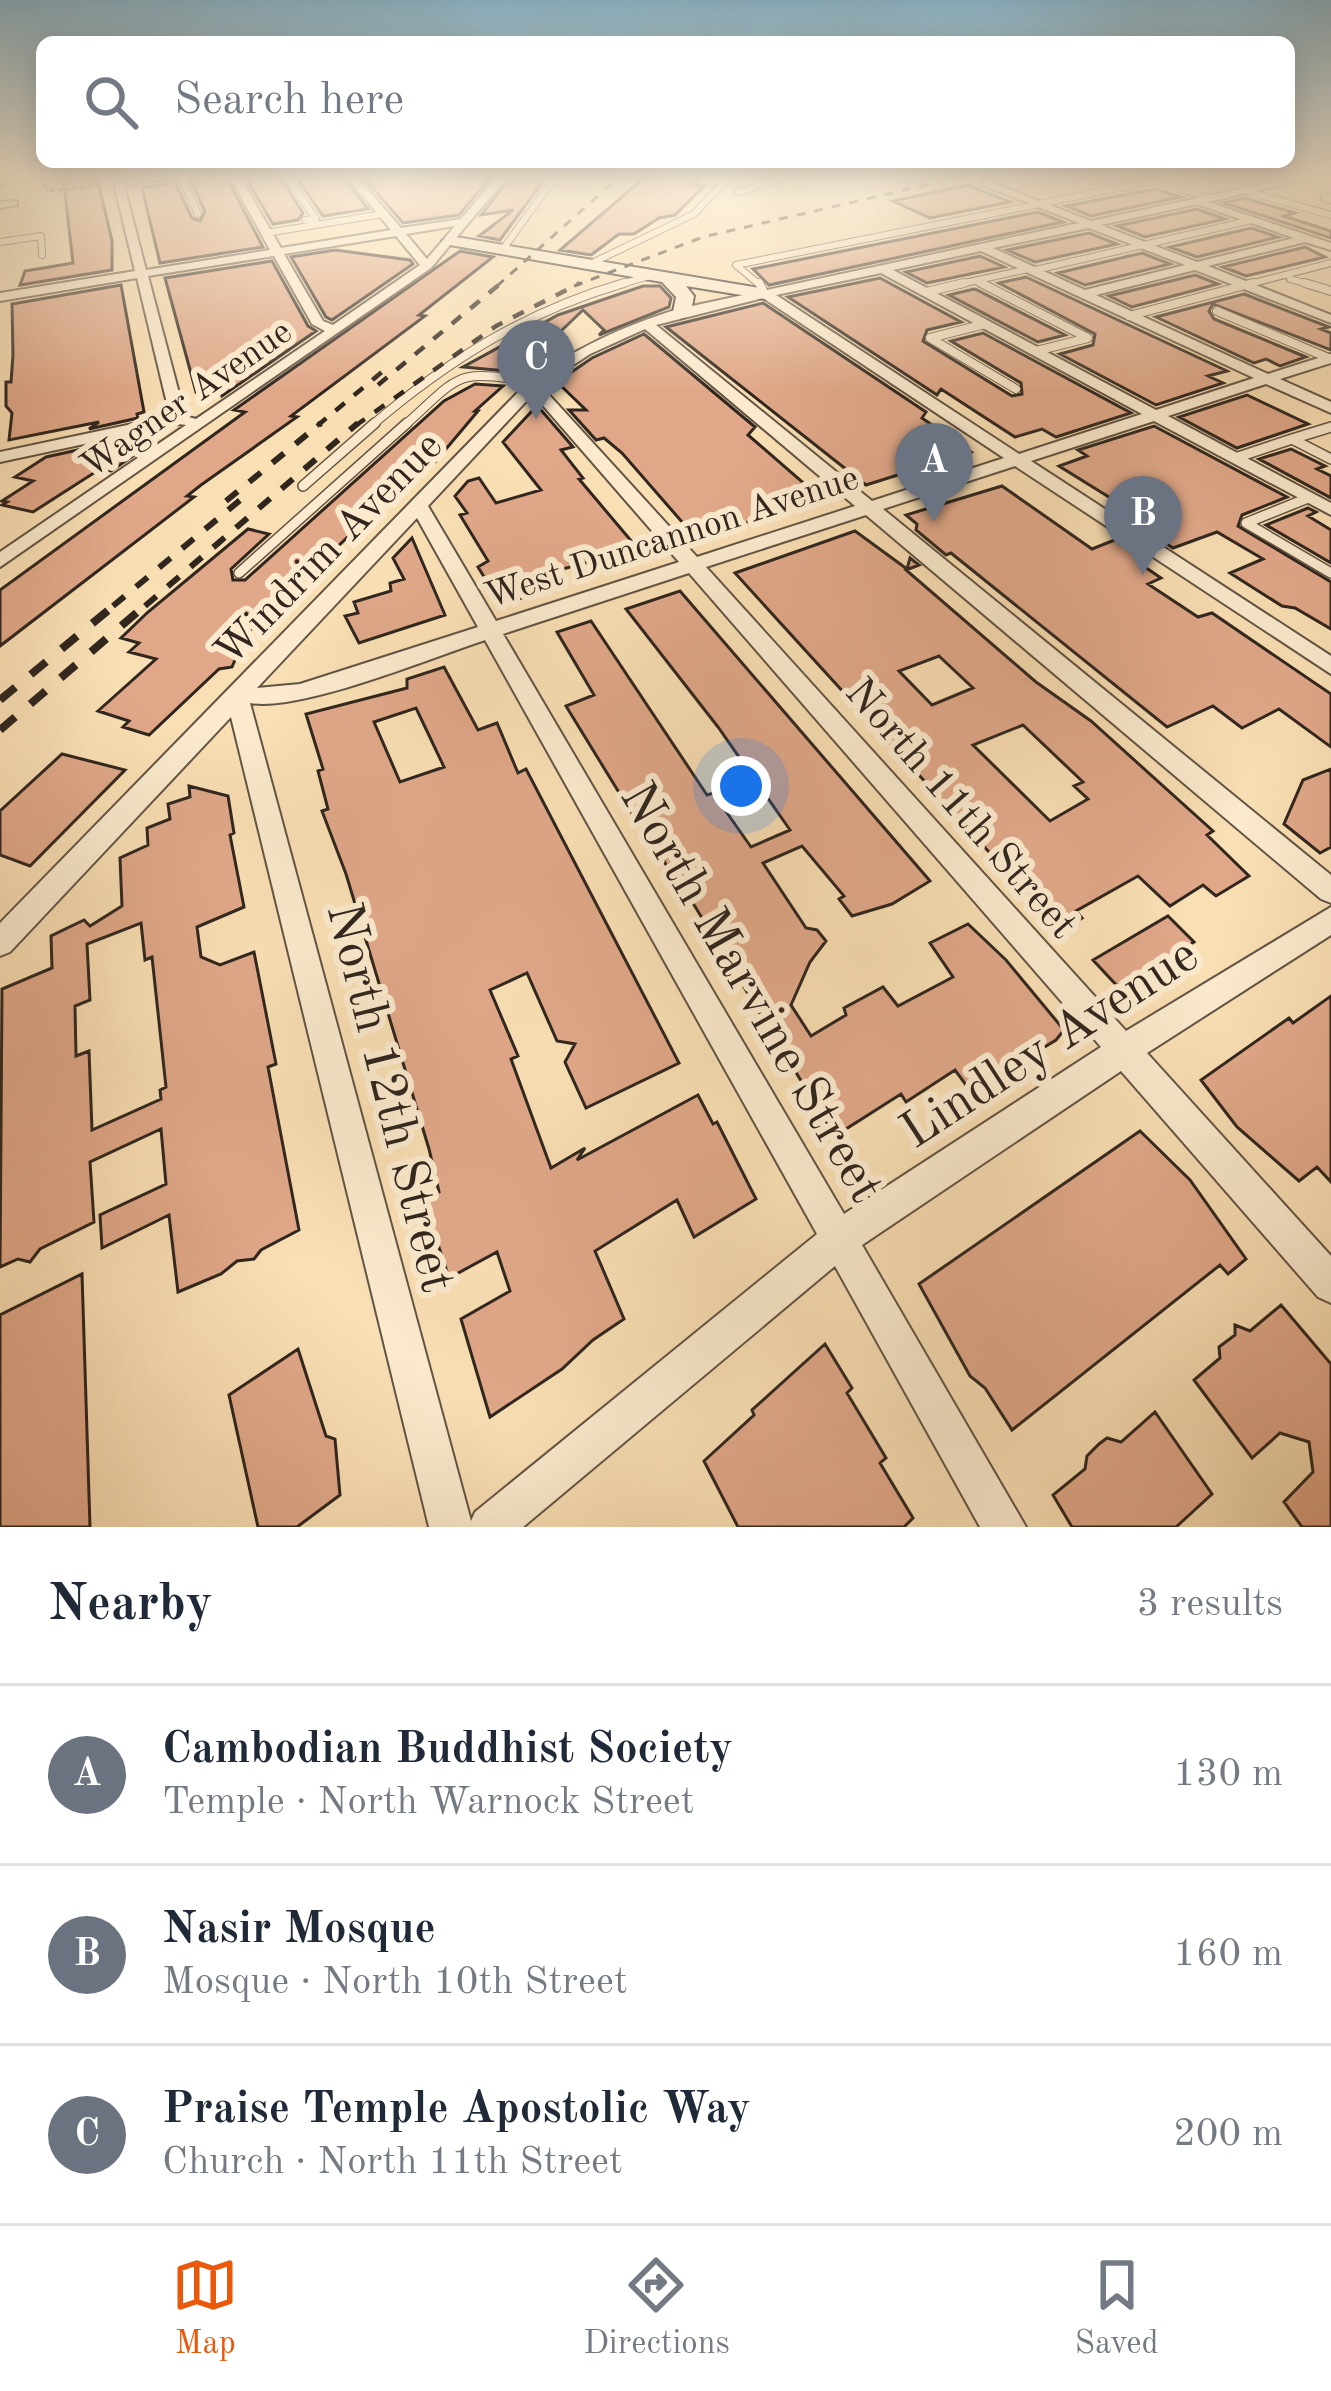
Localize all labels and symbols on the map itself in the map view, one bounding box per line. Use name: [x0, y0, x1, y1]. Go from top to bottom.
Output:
street label: Wagner Avenue: [75, 314, 299, 486]
pin: C: [497, 320, 575, 419]
pin: A: [895, 423, 973, 522]
street label: Windrim Avenue: [208, 425, 451, 674]
street label: West Duncannon Avenue: [481, 461, 864, 616]
pin: B: [1104, 476, 1182, 575]
street label: North 11th Street: [836, 672, 1084, 948]
your location: [711, 756, 771, 816]
street label: North Marvine Street: [609, 775, 891, 1212]
street label: North 12th Street: [316, 898, 462, 1298]
street label: Lindley Avenue: [893, 930, 1208, 1159]

